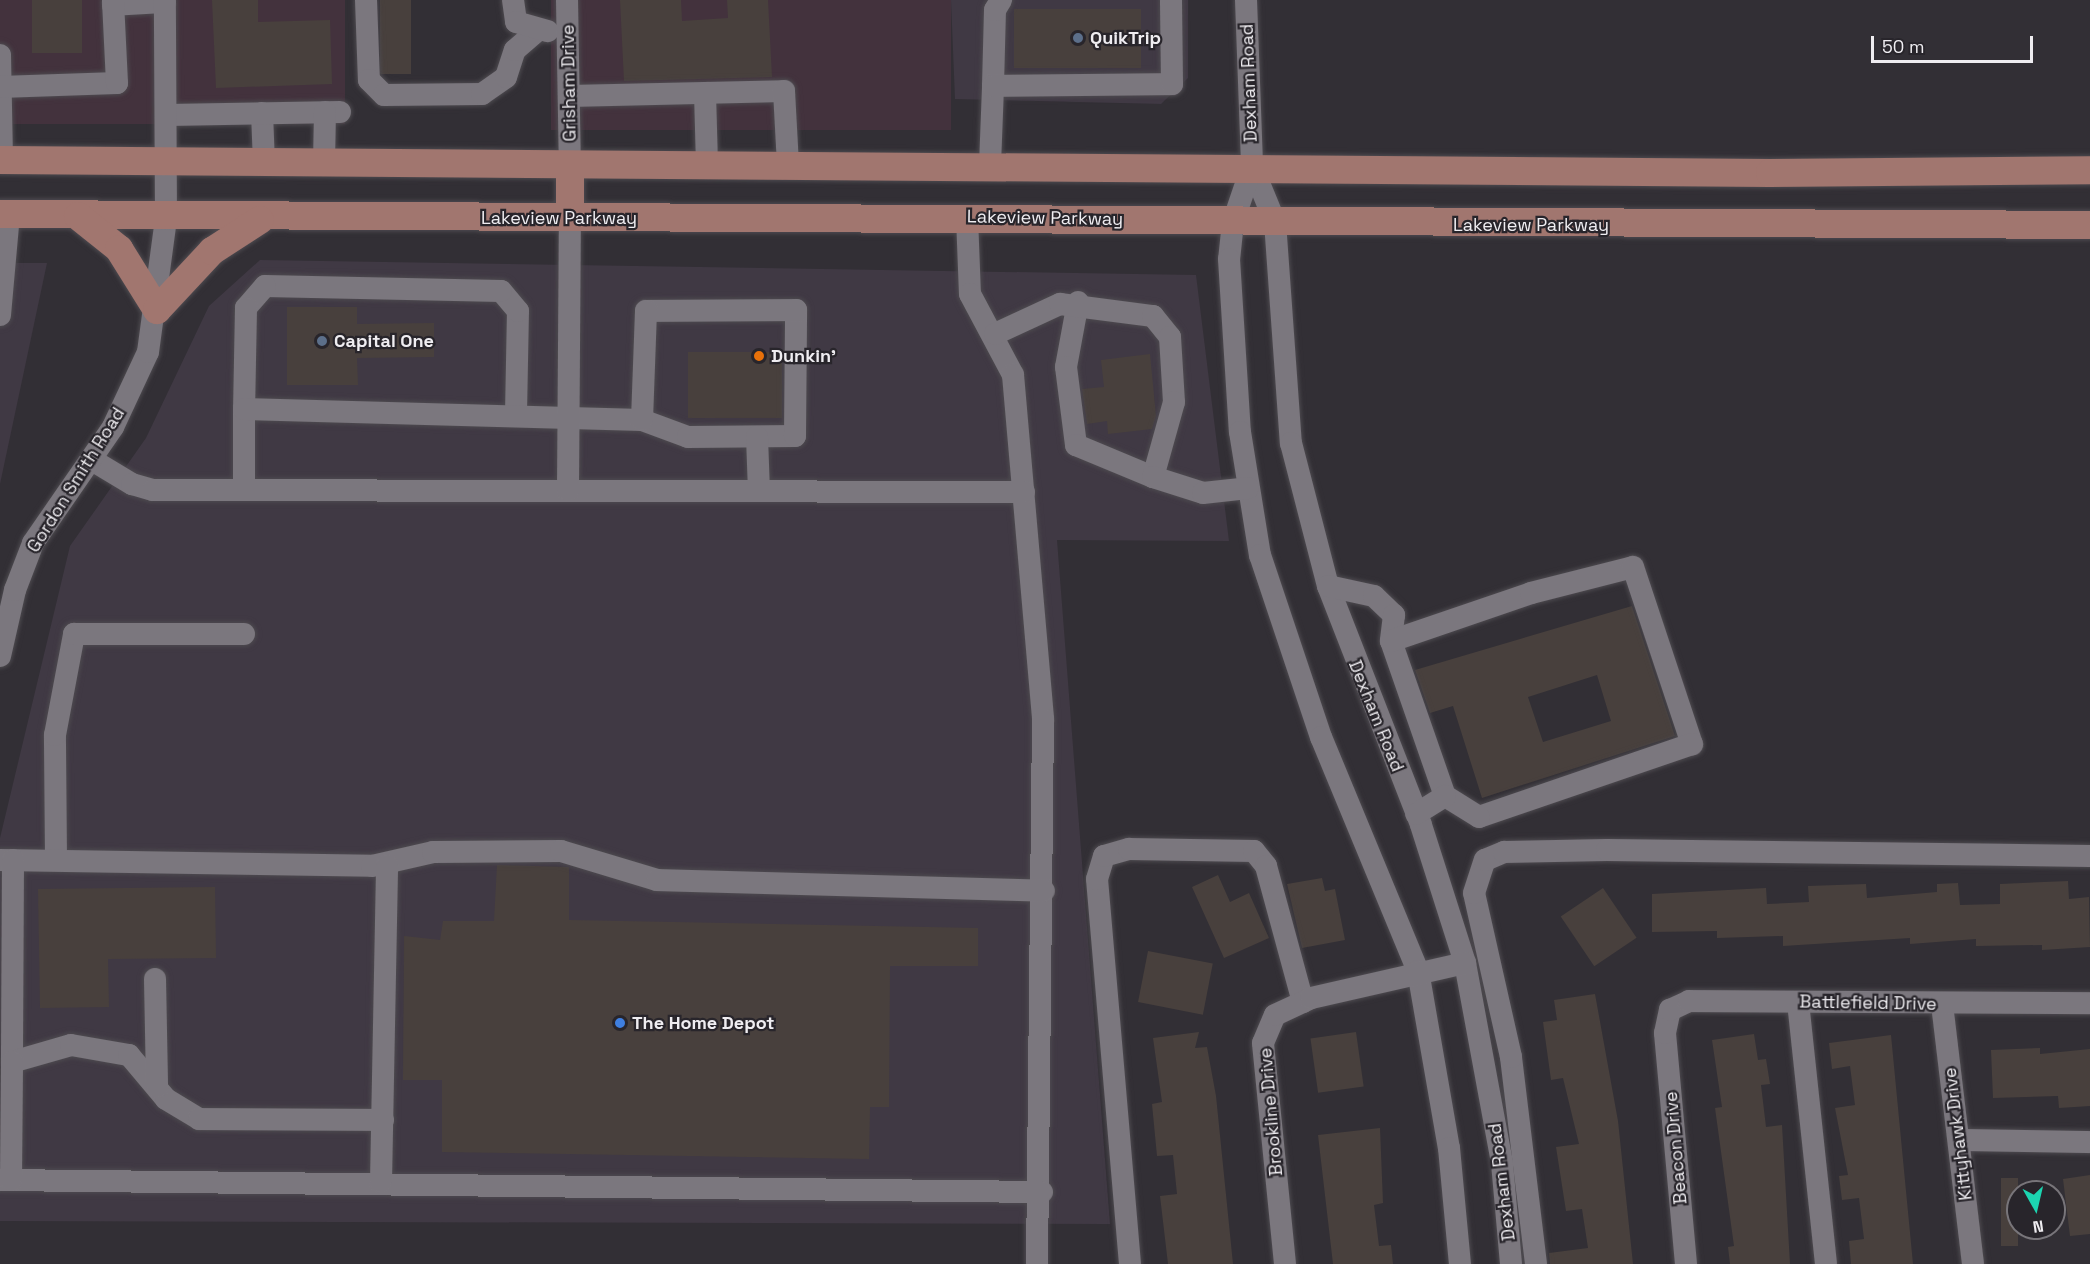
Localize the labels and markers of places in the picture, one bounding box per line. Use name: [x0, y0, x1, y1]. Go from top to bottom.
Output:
place label: QuikTrip: [1090, 27, 1161, 49]
marker: QuikTrip: [1071, 31, 1085, 45]
place label: Capital One: [334, 330, 434, 352]
marker: Capital One: [315, 334, 329, 348]
place label: Dunkin': [771, 345, 836, 367]
marker: Dunkin': [752, 349, 766, 363]
place label: The Home Depot: [632, 1012, 775, 1034]
marker: The Home Depot: [613, 1016, 627, 1030]

